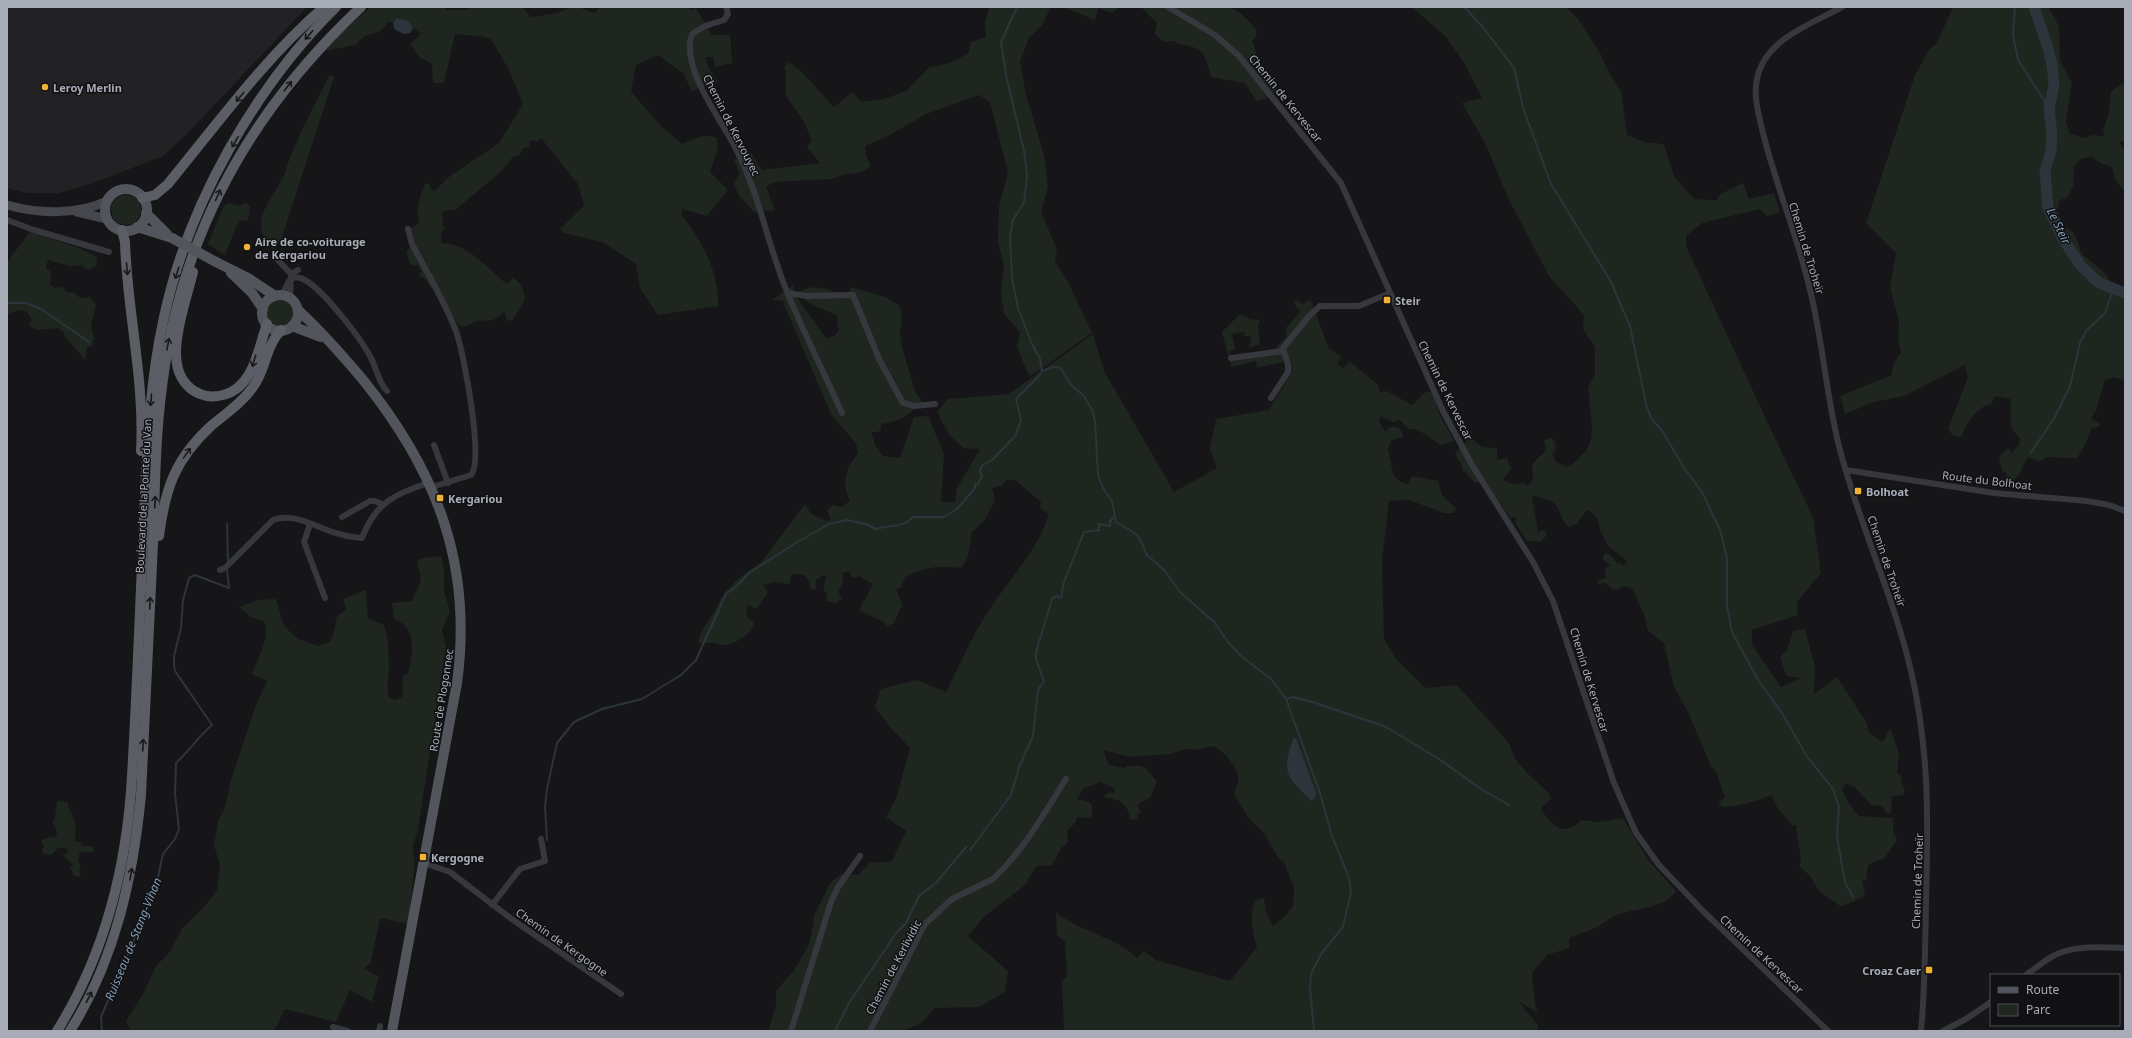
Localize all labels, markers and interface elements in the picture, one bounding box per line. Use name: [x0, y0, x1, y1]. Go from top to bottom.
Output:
one-way arrow: [304, 30, 314, 40]
street label: Chemin de Kervescar: [1246, 51, 1326, 145]
street label: Chemin de Kervouyec: [700, 72, 764, 178]
place label: Leroy Merlin: [53, 80, 122, 95]
one-way arrow: [283, 80, 292, 91]
marker: Leroy Merlin: [40, 82, 50, 92]
one-way arrow: [236, 91, 245, 102]
one-way arrow: [230, 136, 238, 148]
one-way arrow: [214, 189, 222, 201]
street label: Chemin de Troheïr: [1786, 200, 1828, 296]
water label: Le Steir: [2043, 205, 2076, 248]
place label: Aire de co-voiturage de Kergariou: [255, 234, 366, 262]
marker: Aire de co-voiturage de Kergariou: [242, 242, 252, 252]
one-way arrow: [124, 262, 131, 275]
one-way arrow: [173, 266, 180, 279]
place label: Steir: [1395, 293, 1421, 308]
marker: Steir: [1382, 295, 1392, 305]
one-way arrow: [165, 338, 173, 351]
street label: Chemin de Kervescar: [1415, 338, 1477, 443]
one-way arrow: [250, 354, 258, 367]
one-way arrow: [147, 393, 155, 406]
street label: Boulevard de la Pointe du Van: [131, 418, 155, 574]
one-way arrow: [183, 447, 191, 458]
street label: Route du Bolhoat: [1941, 467, 2033, 493]
place label: Bolhoat: [1866, 484, 1909, 499]
marker: Bolhoat: [1853, 486, 1863, 496]
place label: Kergariou: [448, 491, 502, 506]
marker: Kergariou: [435, 493, 445, 503]
one-way arrow: [151, 496, 158, 509]
street label: Chemin de Troheïr: [1864, 513, 1910, 609]
one-way arrow: [146, 597, 154, 610]
street label: Chemin de Kervescar: [1567, 626, 1613, 735]
street label: Route de Plogonnec: [425, 648, 457, 752]
one-way arrow: [140, 739, 147, 752]
street label: Chemin de Troheïr: [1908, 833, 1926, 929]
place label: Kergogne: [431, 850, 485, 865]
marker: Kergogne: [418, 852, 428, 862]
one-way arrow: [127, 868, 135, 881]
water label: Ruisseau de Stang-Vihan: [101, 875, 165, 1003]
street label: Chemin de Kergogne: [513, 905, 611, 979]
street label: Chemin de Kervescar: [1717, 911, 1807, 997]
street label: Chemin de Kerlividic: [862, 917, 924, 1017]
place label: Croaz Caer: [1862, 963, 1921, 978]
marker: Croaz Caer: [1924, 965, 1934, 975]
legend: [1990, 974, 2120, 1026]
text: Route: [2026, 981, 2059, 998]
one-way arrow: [85, 991, 93, 1003]
text: Parc: [2026, 1001, 2051, 1018]

